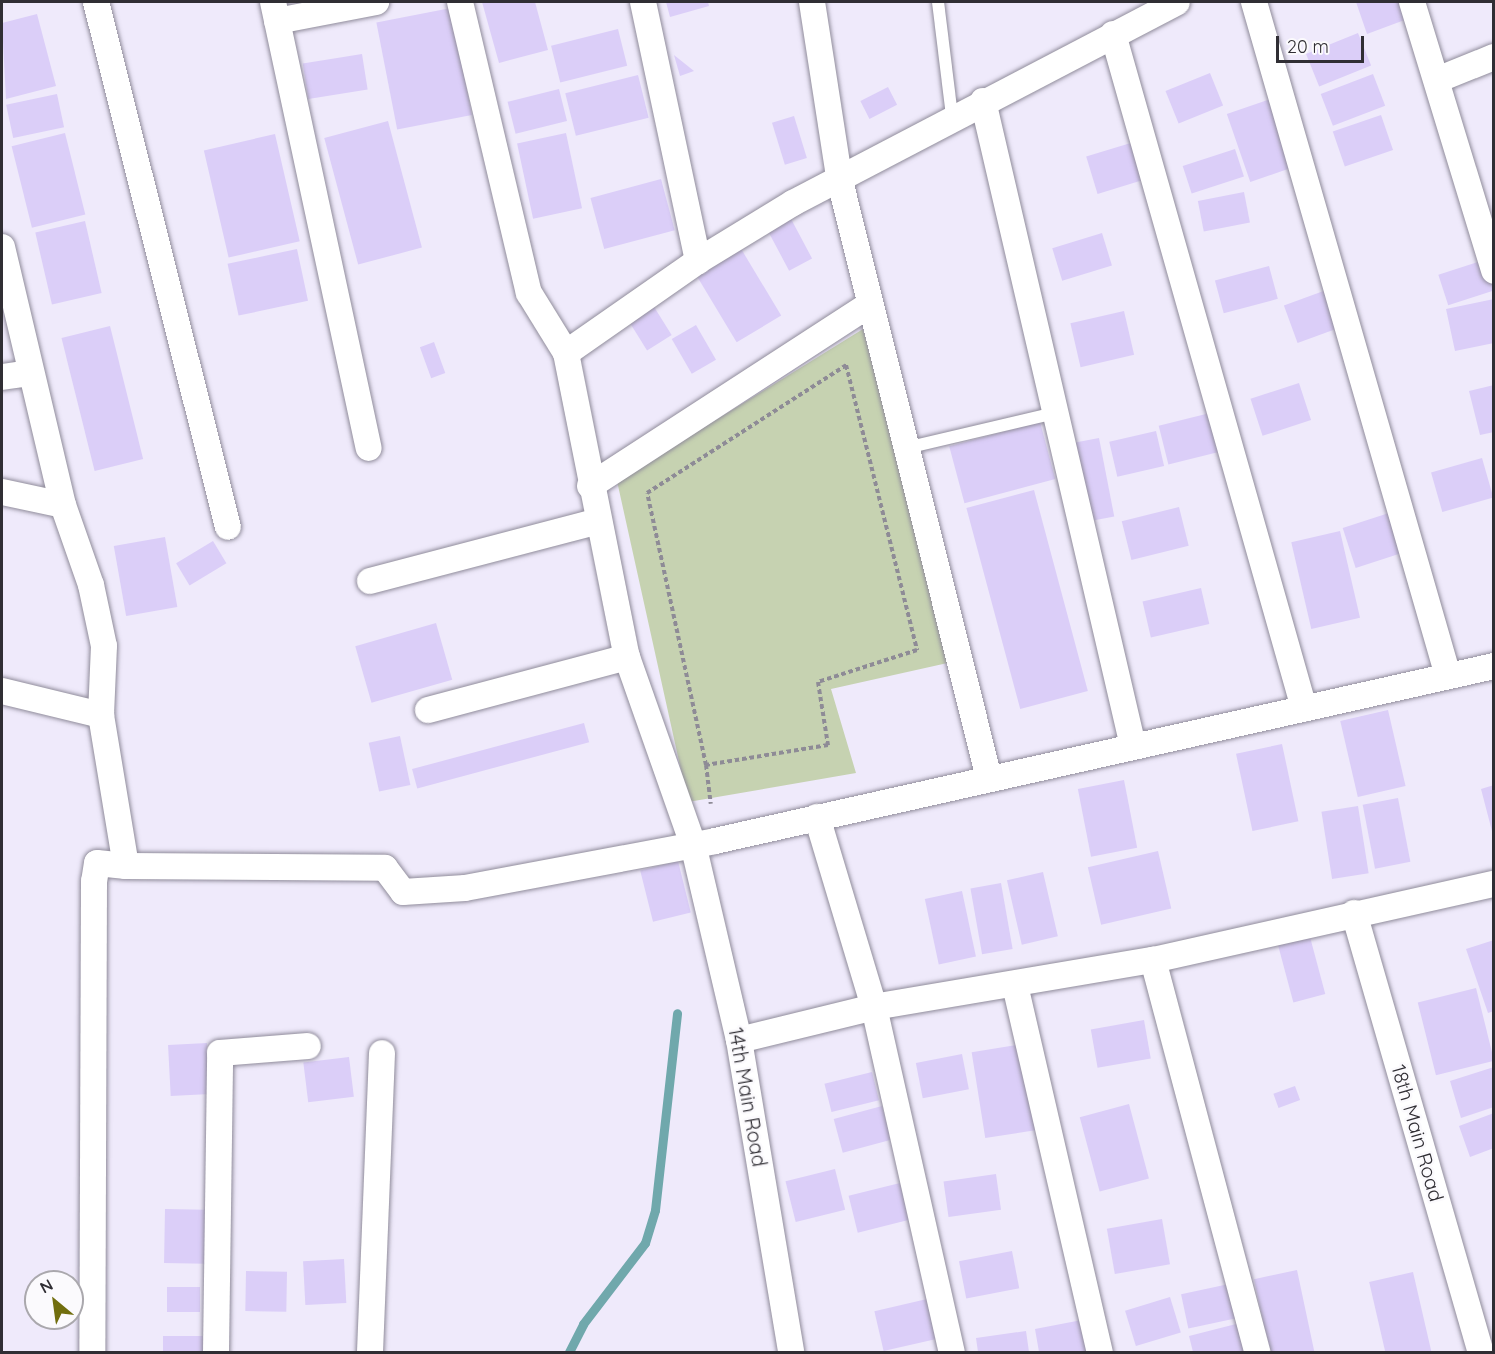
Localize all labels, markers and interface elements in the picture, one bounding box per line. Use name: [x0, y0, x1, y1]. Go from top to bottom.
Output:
scale bar: [1279, 24, 1368, 62]
text: 20 m: [1287, 35, 1329, 58]
street label: 14th Main Road: [724, 1026, 772, 1168]
street label: 18th Main Road: [1387, 1062, 1449, 1204]
north arrow: [24, 1270, 84, 1330]
text: N: [36, 1274, 56, 1298]

